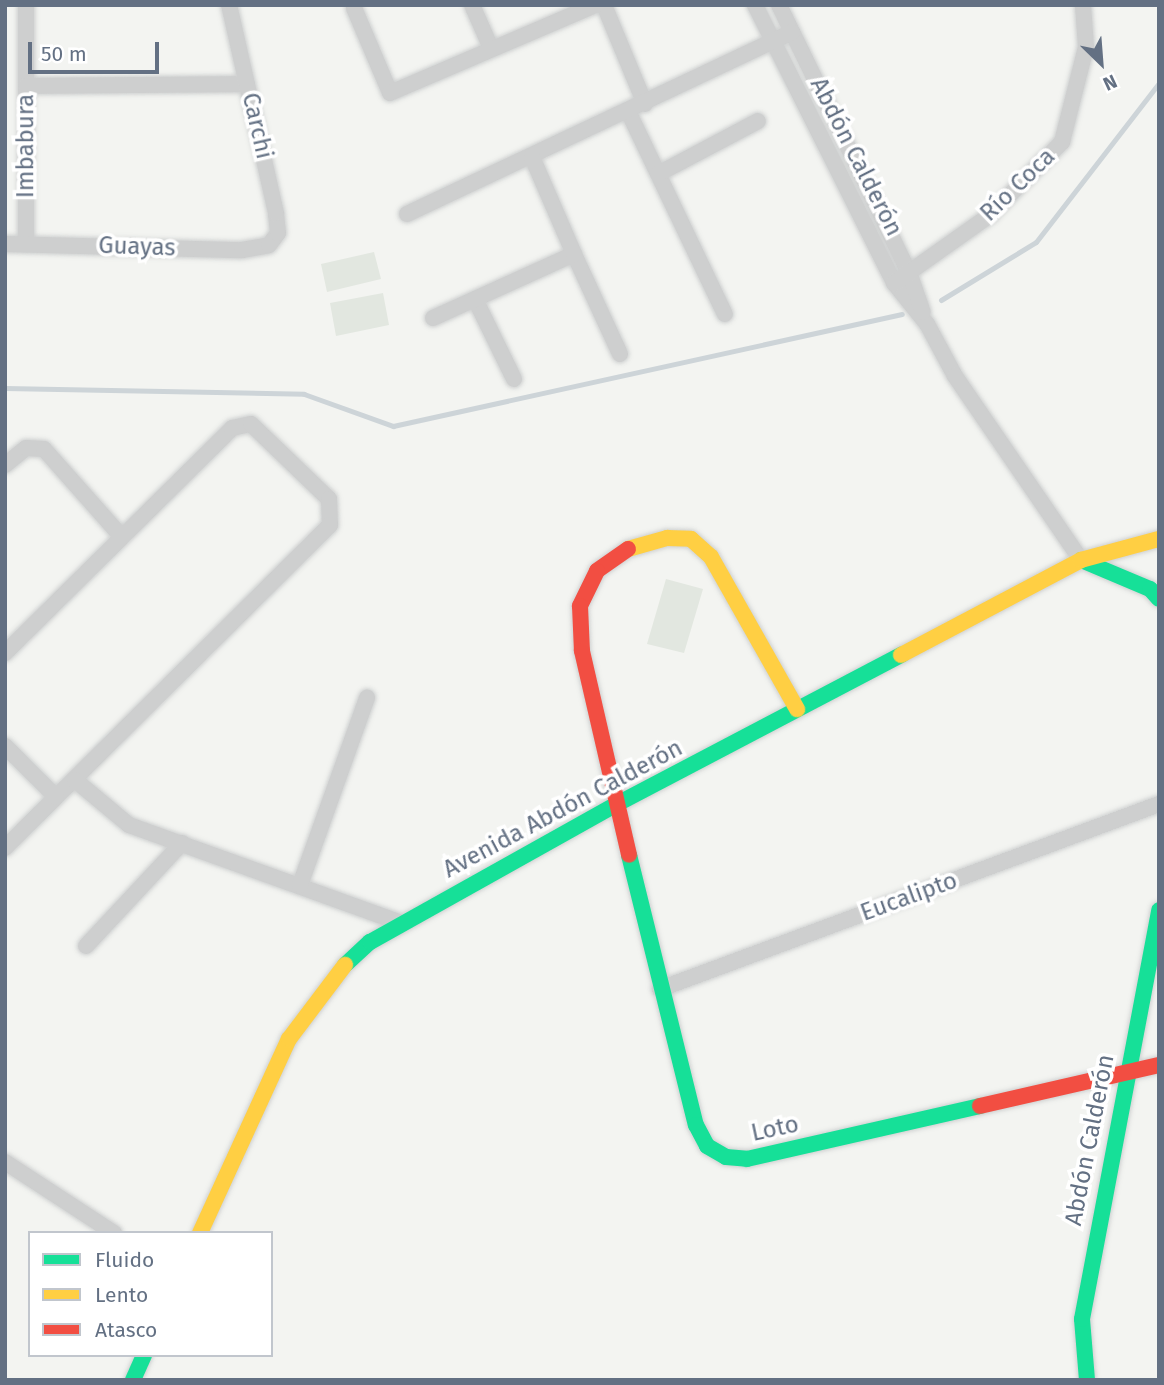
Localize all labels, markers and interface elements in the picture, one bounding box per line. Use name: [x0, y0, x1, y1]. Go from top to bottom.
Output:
scale bar: [32, 28, 163, 72]
north arrow: [1066, 28, 1136, 98]
text: 50 m: [41, 41, 87, 67]
text: N: [1100, 69, 1121, 96]
street label: Abdón Calderón: [804, 73, 908, 241]
street label: Carchi: [235, 90, 279, 162]
street label: Imbabura: [12, 94, 40, 198]
street label: Río Coca: [975, 142, 1061, 228]
street label: Guayas: [98, 231, 176, 263]
street label: Avenida Abdón Calderón: [438, 734, 688, 884]
street label: Eucalipto: [857, 866, 961, 928]
street label: Abdón Calderón: [1059, 1052, 1121, 1228]
street label: Loto: [749, 1110, 801, 1148]
legend: [28, 1231, 273, 1357]
text: Fluido: [95, 1247, 154, 1273]
text: Lento: [95, 1282, 148, 1308]
text: Atasco: [95, 1317, 157, 1343]

